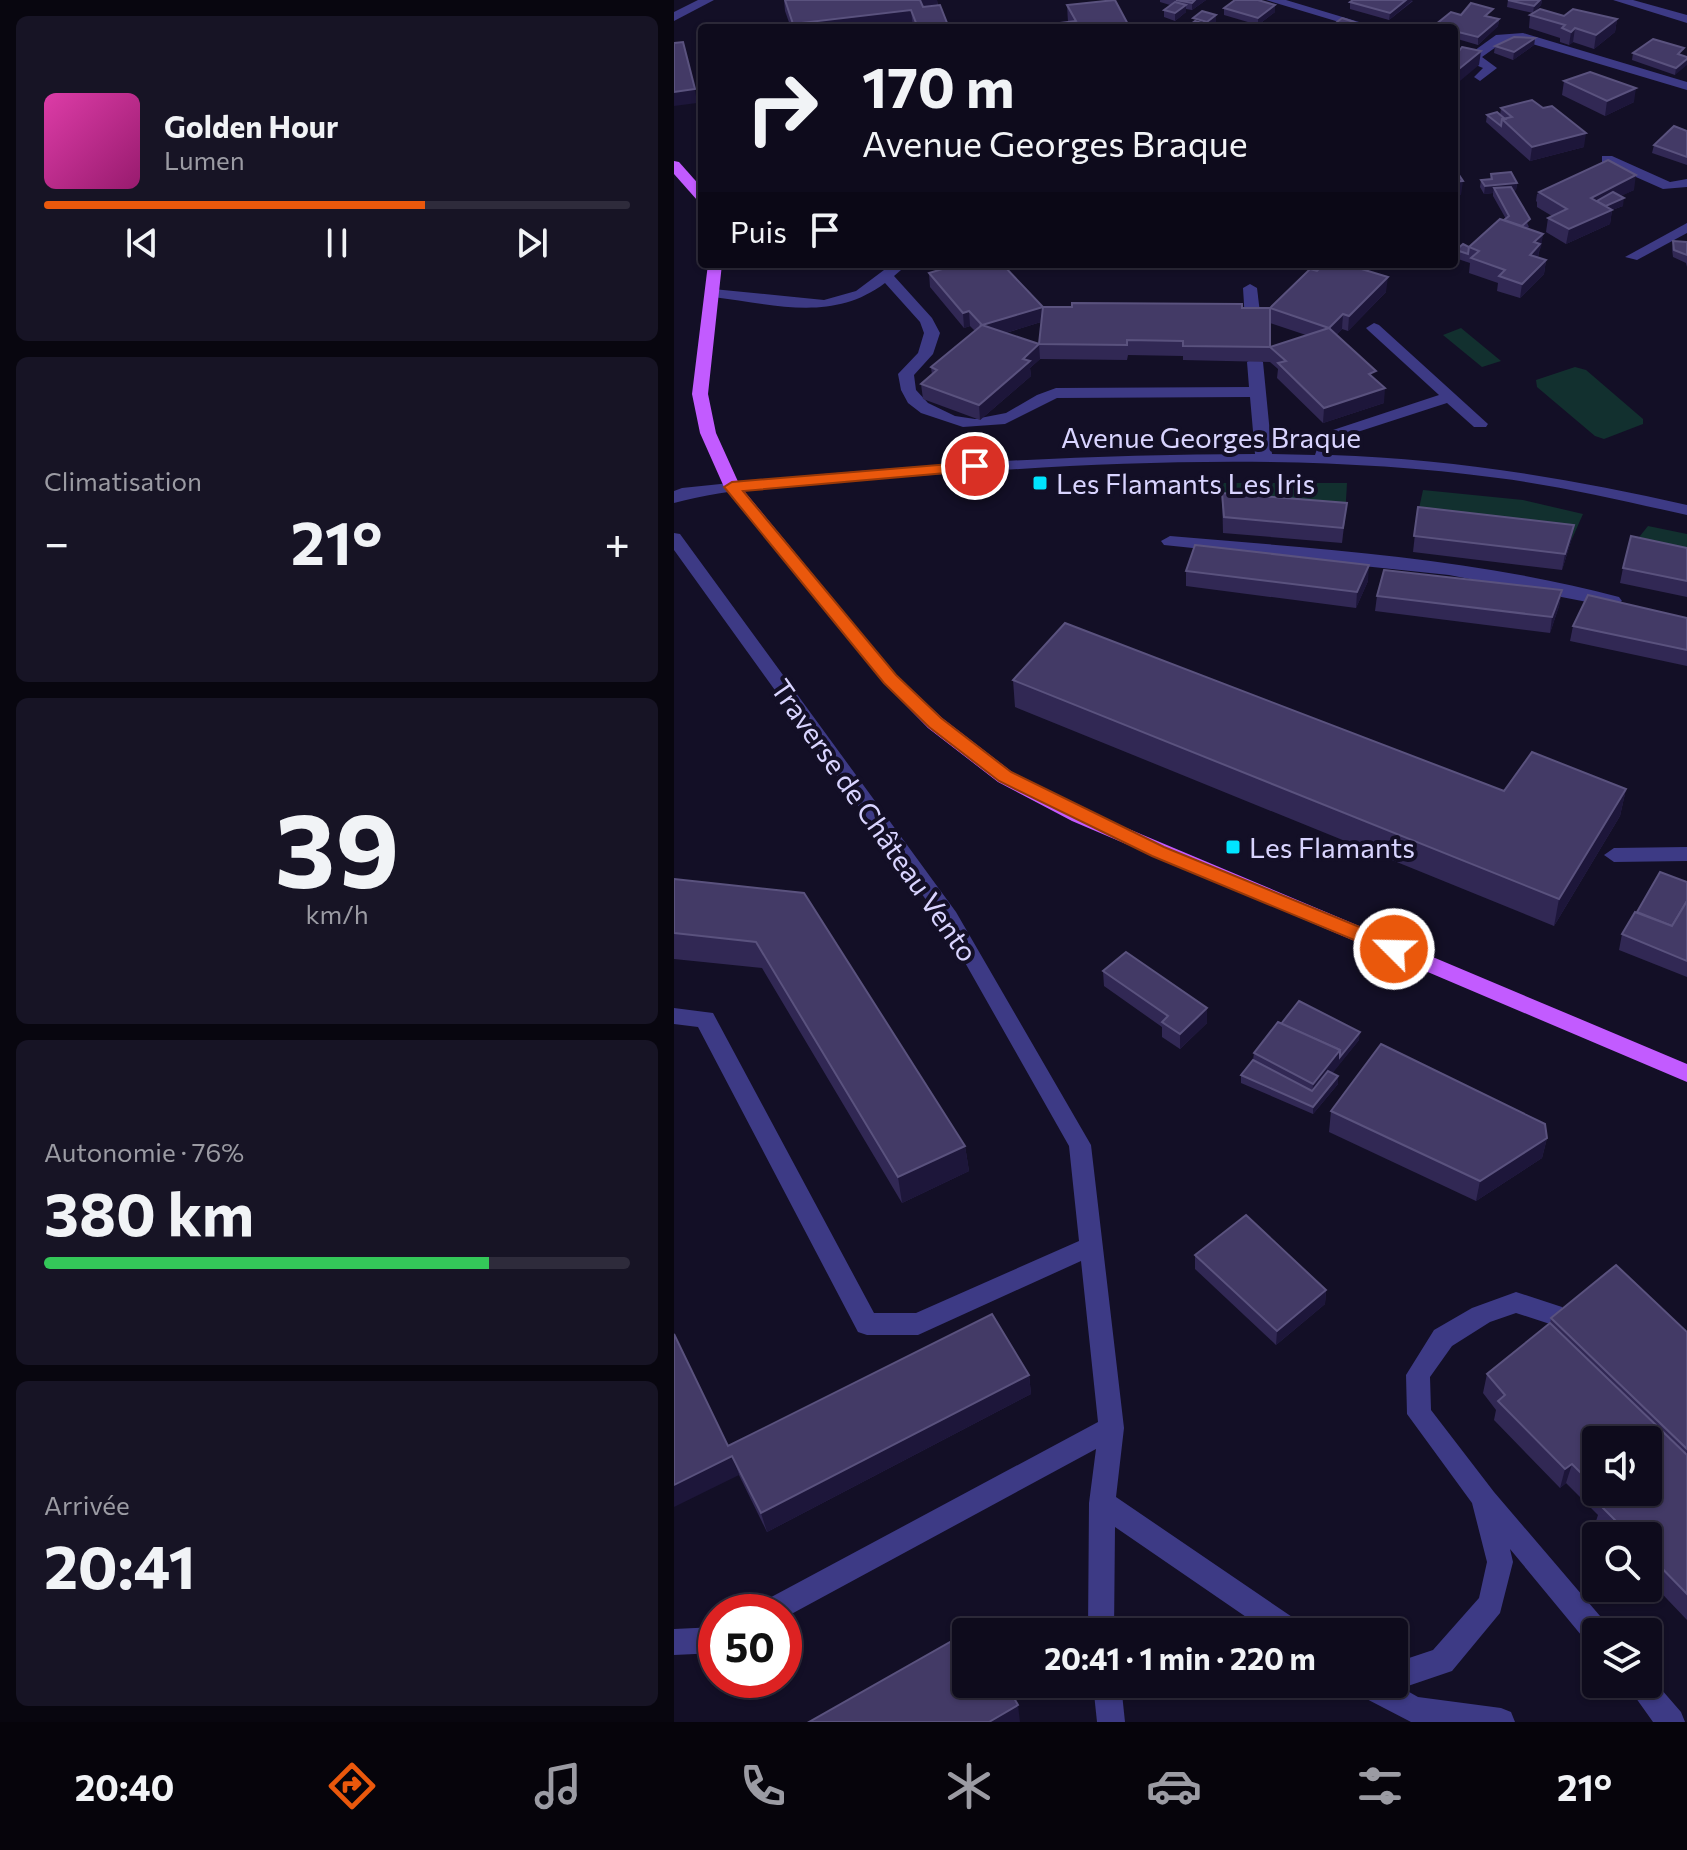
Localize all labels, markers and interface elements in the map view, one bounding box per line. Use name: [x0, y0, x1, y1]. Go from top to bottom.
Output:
text: 170 m: [862, 51, 1015, 120]
icon: right: [730, 56, 834, 160]
text: Golden Hour: [164, 107, 338, 144]
text: Avenue Georges Braque: [862, 120, 1248, 164]
text: Lumen: [164, 144, 245, 175]
icon: arrive: [803, 208, 847, 252]
text: Puis: [730, 212, 787, 249]
icon: previous: [120, 221, 164, 265]
icon: pause: [315, 221, 359, 265]
icon: next: [510, 221, 554, 265]
street label: Avenue Georges Braque: [1061, 420, 1361, 454]
pin: [941, 432, 1009, 500]
icon: arrive: [953, 444, 997, 488]
text: Climatisation: [44, 465, 202, 496]
place label: Les Flamants Les Iris: [1056, 466, 1315, 500]
marker: Les Flamants Les Iris: [1031, 474, 1049, 492]
text: 21°: [291, 504, 383, 577]
text: −: [44, 514, 69, 568]
text: +: [604, 514, 630, 568]
street label: Traverse de Château Vento: [764, 672, 986, 968]
text: 39: [275, 782, 399, 909]
place label: Les Flamants: [1249, 830, 1415, 864]
marker: Les Flamants: [1224, 838, 1242, 856]
text: km/h: [305, 898, 369, 929]
position arrow: [1352, 907, 1436, 991]
text: Autonomie · 76%: [44, 1136, 244, 1167]
text: 380 km: [44, 1175, 254, 1248]
map controls: [1582, 1426, 1662, 1698]
button: sound: [1582, 1426, 1662, 1506]
text: Arrivée: [44, 1489, 130, 1520]
button: search: [1582, 1522, 1662, 1602]
text: 20:41: [44, 1528, 196, 1601]
speed limit sign: 50: [698, 1594, 802, 1698]
button: layers: [1582, 1618, 1662, 1698]
text: 20:41 · 1 min · 220 m: [1044, 1639, 1316, 1676]
icon: directions: [324, 1758, 380, 1814]
icon: music: [530, 1758, 586, 1814]
icon: phone: [735, 1758, 791, 1814]
icon: climate: [941, 1758, 997, 1814]
icon: car: [1146, 1758, 1202, 1814]
icon: filters: [1352, 1758, 1408, 1814]
text: 20:40: [75, 1764, 174, 1808]
text: 21°: [1557, 1764, 1612, 1808]

